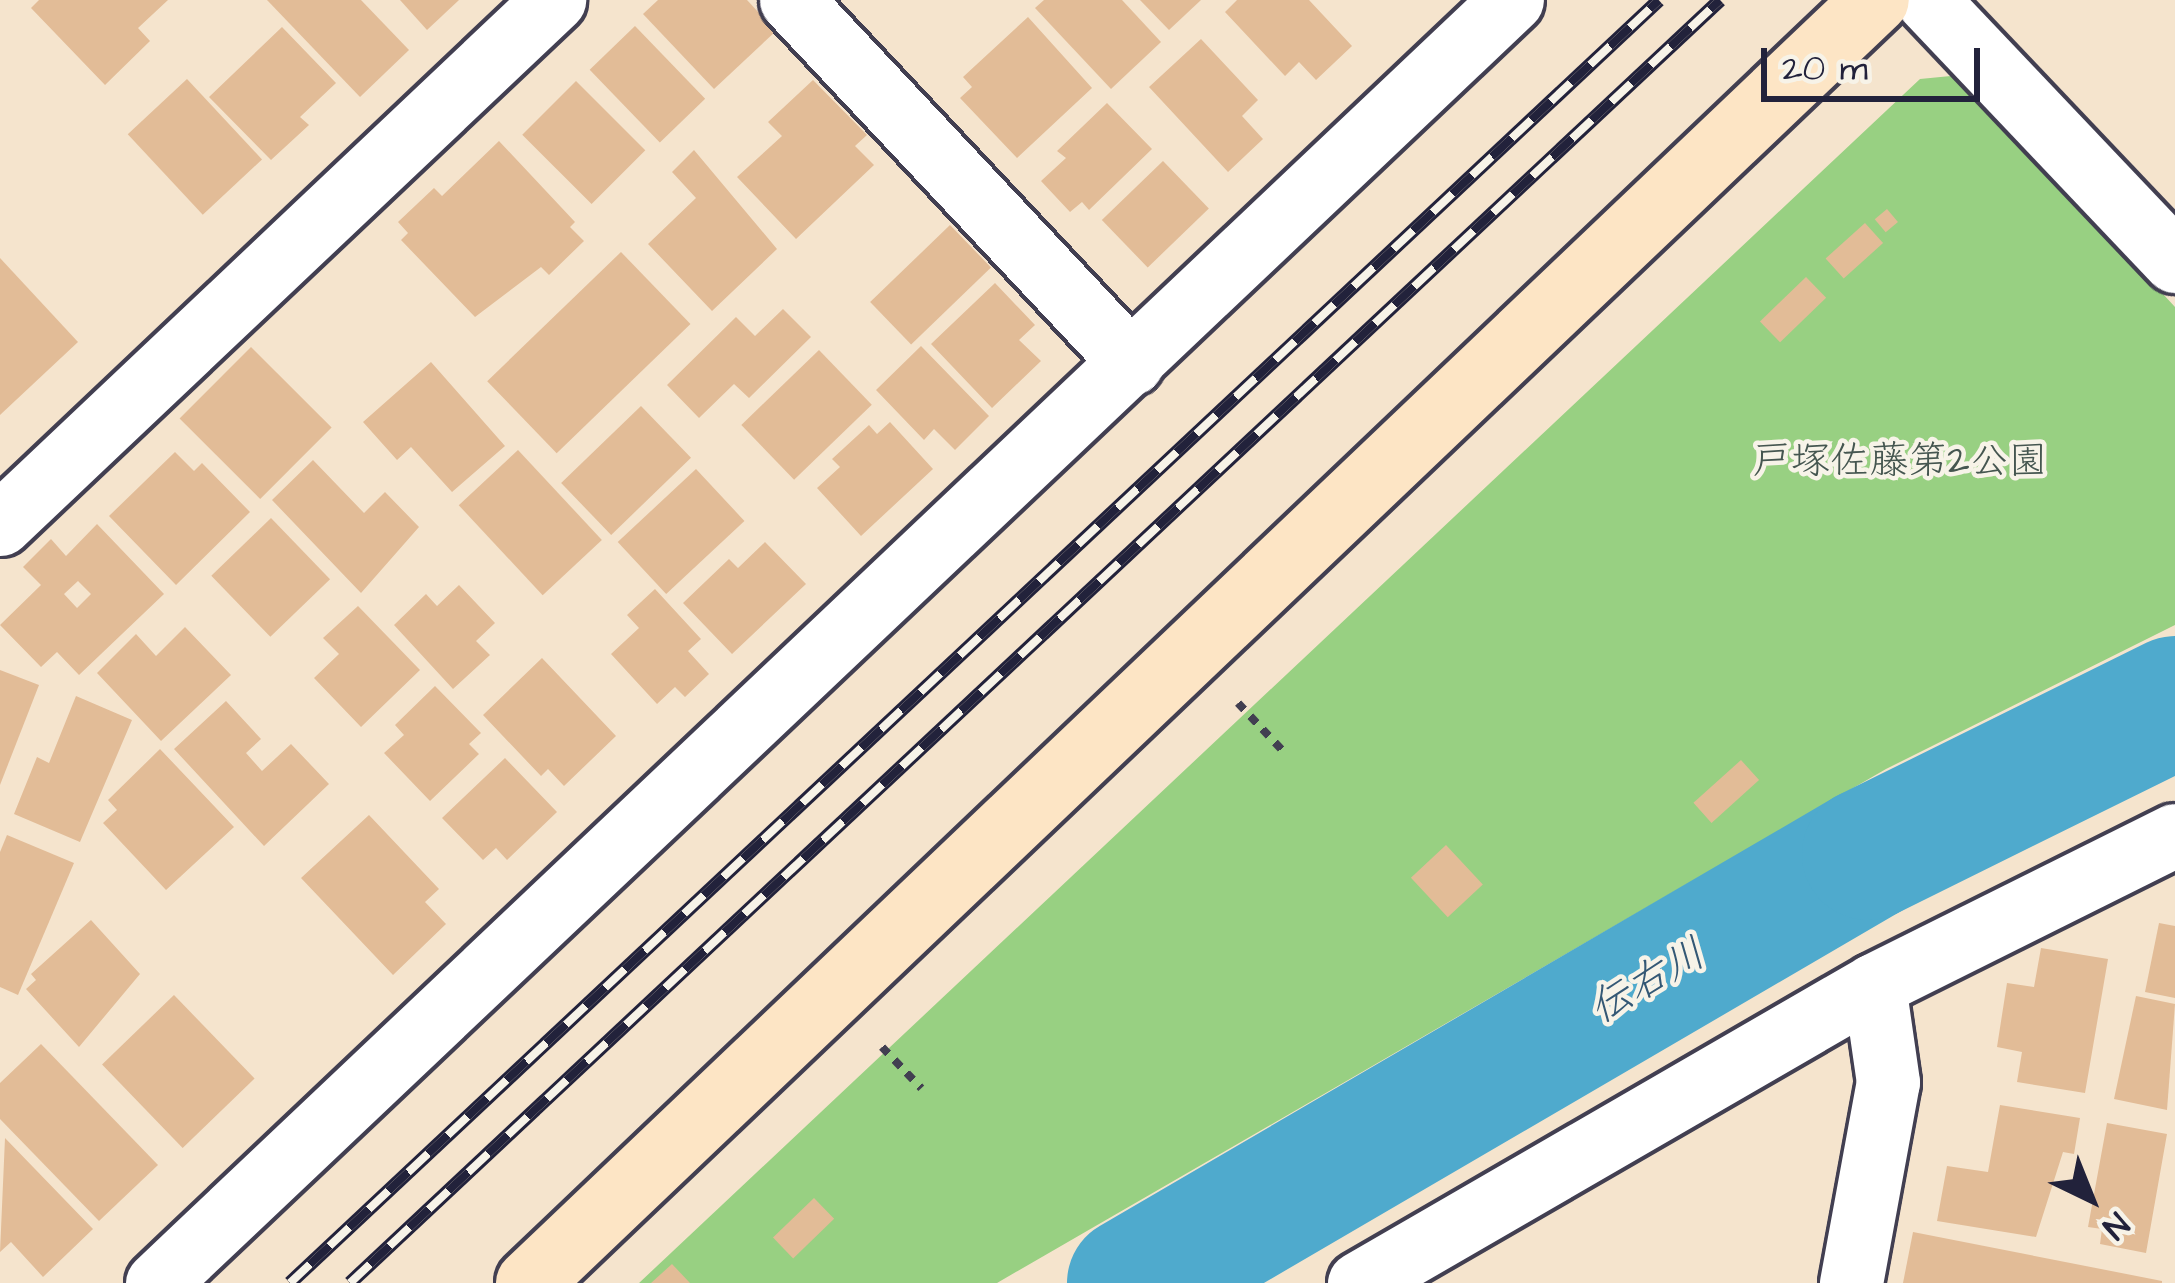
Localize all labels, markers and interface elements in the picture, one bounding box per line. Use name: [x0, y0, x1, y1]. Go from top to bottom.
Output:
scale bar: [1767, 24, 1986, 98]
text: 20 m: [1782, 43, 1868, 94]
park label: 戸塚佐藤第2公園: [1752, 439, 2048, 485]
water label: 伝右川: [1581, 929, 1715, 1035]
north arrow: [2031, 1139, 2151, 1259]
text: N: [2092, 1201, 2139, 1249]

